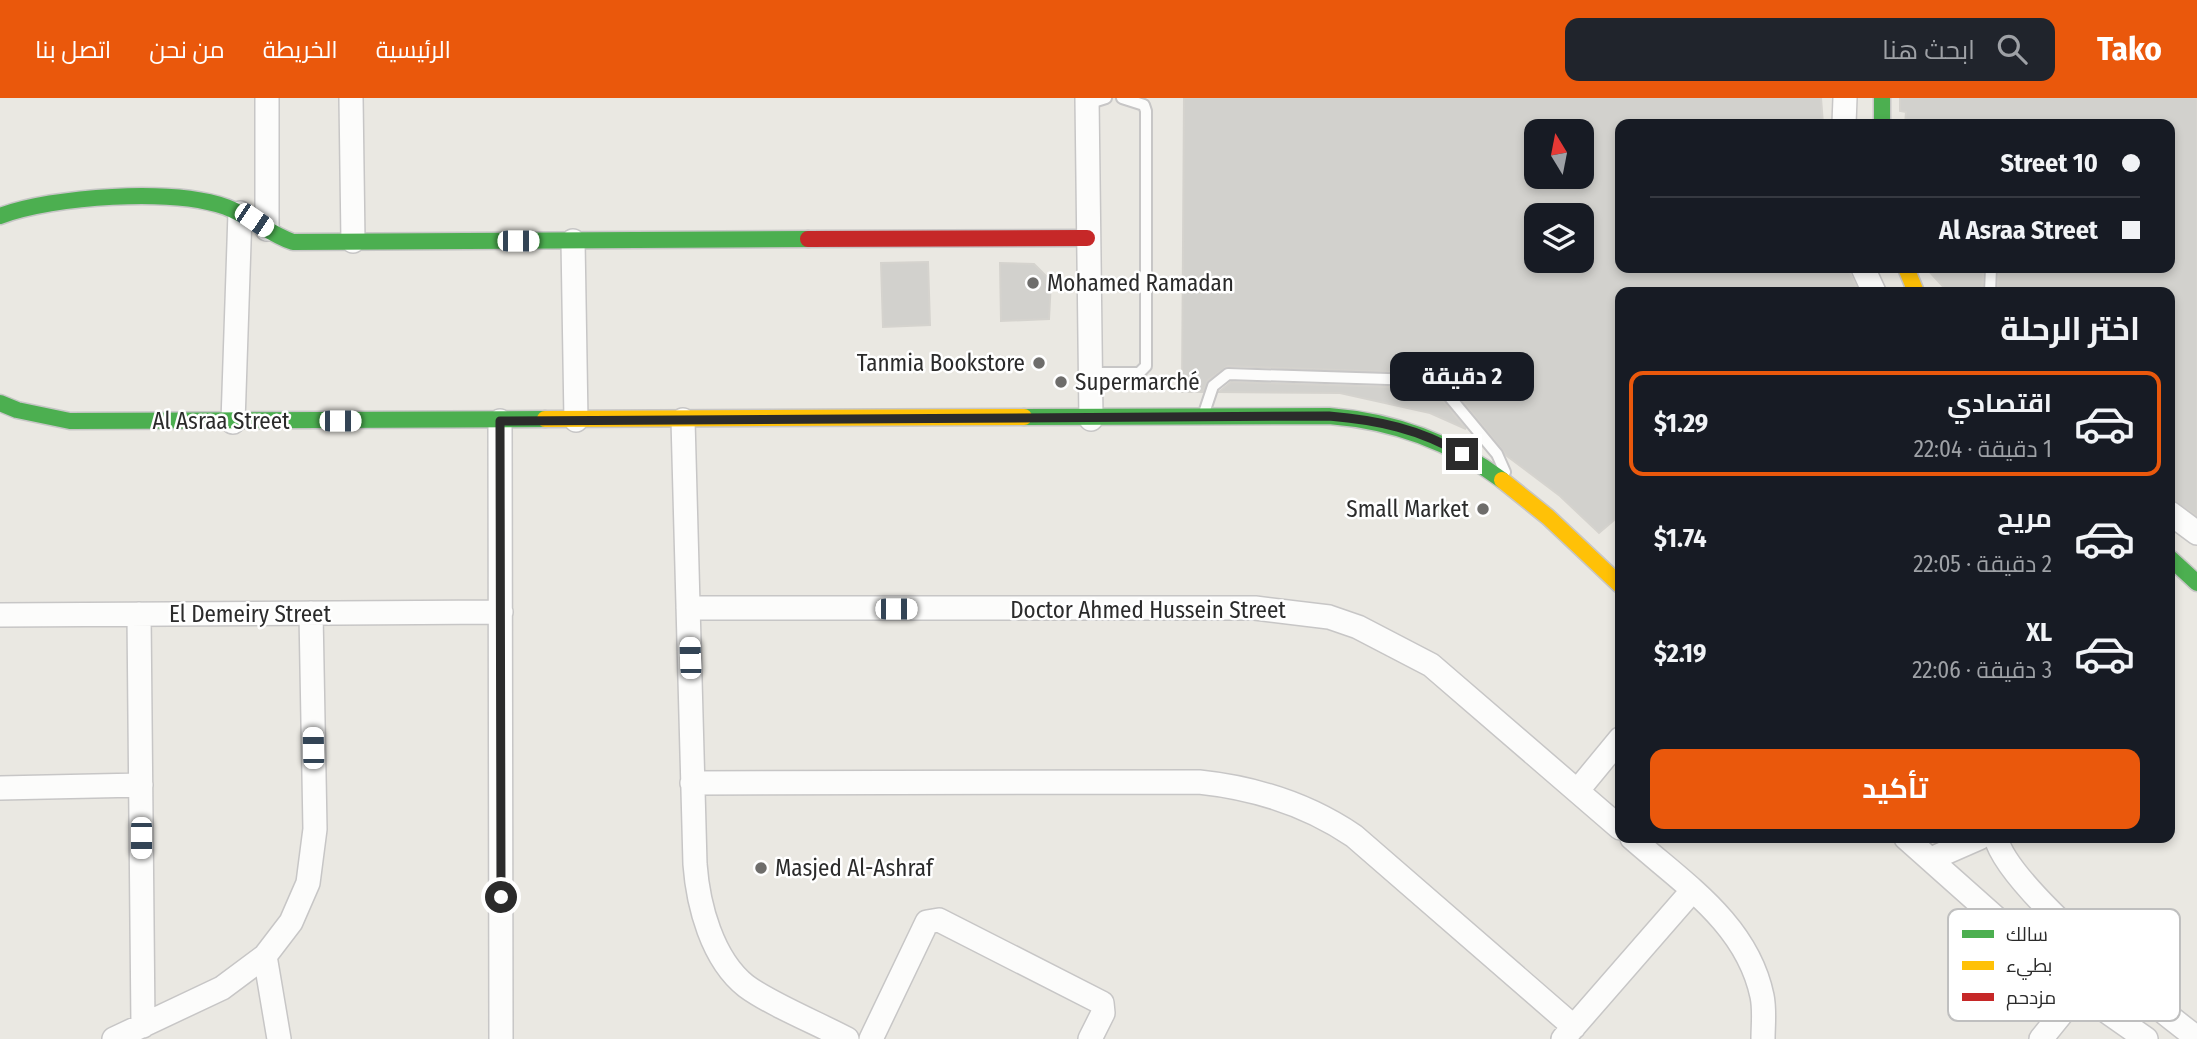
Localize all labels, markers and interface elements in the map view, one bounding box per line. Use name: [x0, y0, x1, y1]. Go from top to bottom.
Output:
search box: [1565, 18, 2055, 81]
text: Tako: [2097, 29, 2162, 69]
icon: search: [1993, 30, 2031, 68]
text: ابحث هنا: [1882, 35, 1975, 66]
text: اتصل بنا: [35, 36, 111, 64]
text: من نحن: [149, 36, 225, 64]
text: الخريطة: [263, 36, 338, 64]
text: الرئيسية: [376, 36, 451, 64]
north arrow: [1524, 119, 1594, 189]
map controls: [1524, 119, 1594, 273]
text: Street 10: [2000, 148, 2098, 179]
car: [231, 200, 278, 240]
button: layers: [1524, 203, 1594, 273]
text: Al Asraa Street: [1939, 215, 2098, 246]
car: [498, 231, 540, 252]
place label: Mohamed Ramadan: [1047, 269, 1234, 297]
marker: Mohamed Ramadan: [1025, 275, 1041, 291]
text: اختر الرحلة: [2000, 310, 2140, 348]
place label: Tanmia Bookstore: [857, 349, 1025, 377]
callout: 2 دقيقة: [1390, 352, 1534, 402]
marker: Tanmia Bookstore: [1031, 355, 1047, 371]
text: 2 دقيقة: [1422, 362, 1502, 390]
place label: Supermarché: [1075, 368, 1200, 396]
marker: Supermarché: [1053, 374, 1069, 390]
text: اقتصادي: [1947, 388, 2052, 419]
icon: car: [2073, 392, 2136, 455]
street label: Al Asraa Street: [152, 407, 290, 435]
text: $1.29: [1654, 408, 1708, 439]
car: [320, 411, 362, 432]
text: 1 دقيقة · 22:04: [1914, 435, 2052, 463]
route end: [1446, 438, 1478, 470]
place label: Small Market: [1346, 495, 1469, 523]
marker: Small Market: [1475, 501, 1491, 517]
text: مريح: [1997, 503, 2052, 534]
icon: car: [2073, 507, 2136, 570]
text: $1.74: [1654, 523, 1707, 554]
text: 2 دقيقة · 22:05: [1913, 550, 2052, 578]
street label: Doctor Ahmed Hussein Street: [1010, 596, 1286, 624]
car: [876, 599, 918, 620]
street label: El Demeiry Street: [169, 600, 331, 628]
text: XL: [2026, 617, 2052, 648]
icon: car: [2073, 622, 2136, 685]
car: [679, 637, 702, 679]
text: $2.19: [1654, 638, 1707, 669]
text: 3 دقيقة · 22:06: [1912, 656, 2052, 684]
car: [303, 727, 324, 769]
button: تأكيد: [1650, 749, 2140, 829]
car: [131, 817, 152, 859]
place label: Masjed Al-Ashraf: [775, 854, 935, 882]
marker: Masjed Al-Ashraf: [753, 860, 769, 876]
route start: [485, 881, 517, 913]
legend: [1948, 909, 2180, 1021]
text: سالك: [2006, 923, 2048, 946]
text: بطيء: [2006, 954, 2052, 980]
text: مزدحم: [2006, 986, 2056, 1011]

